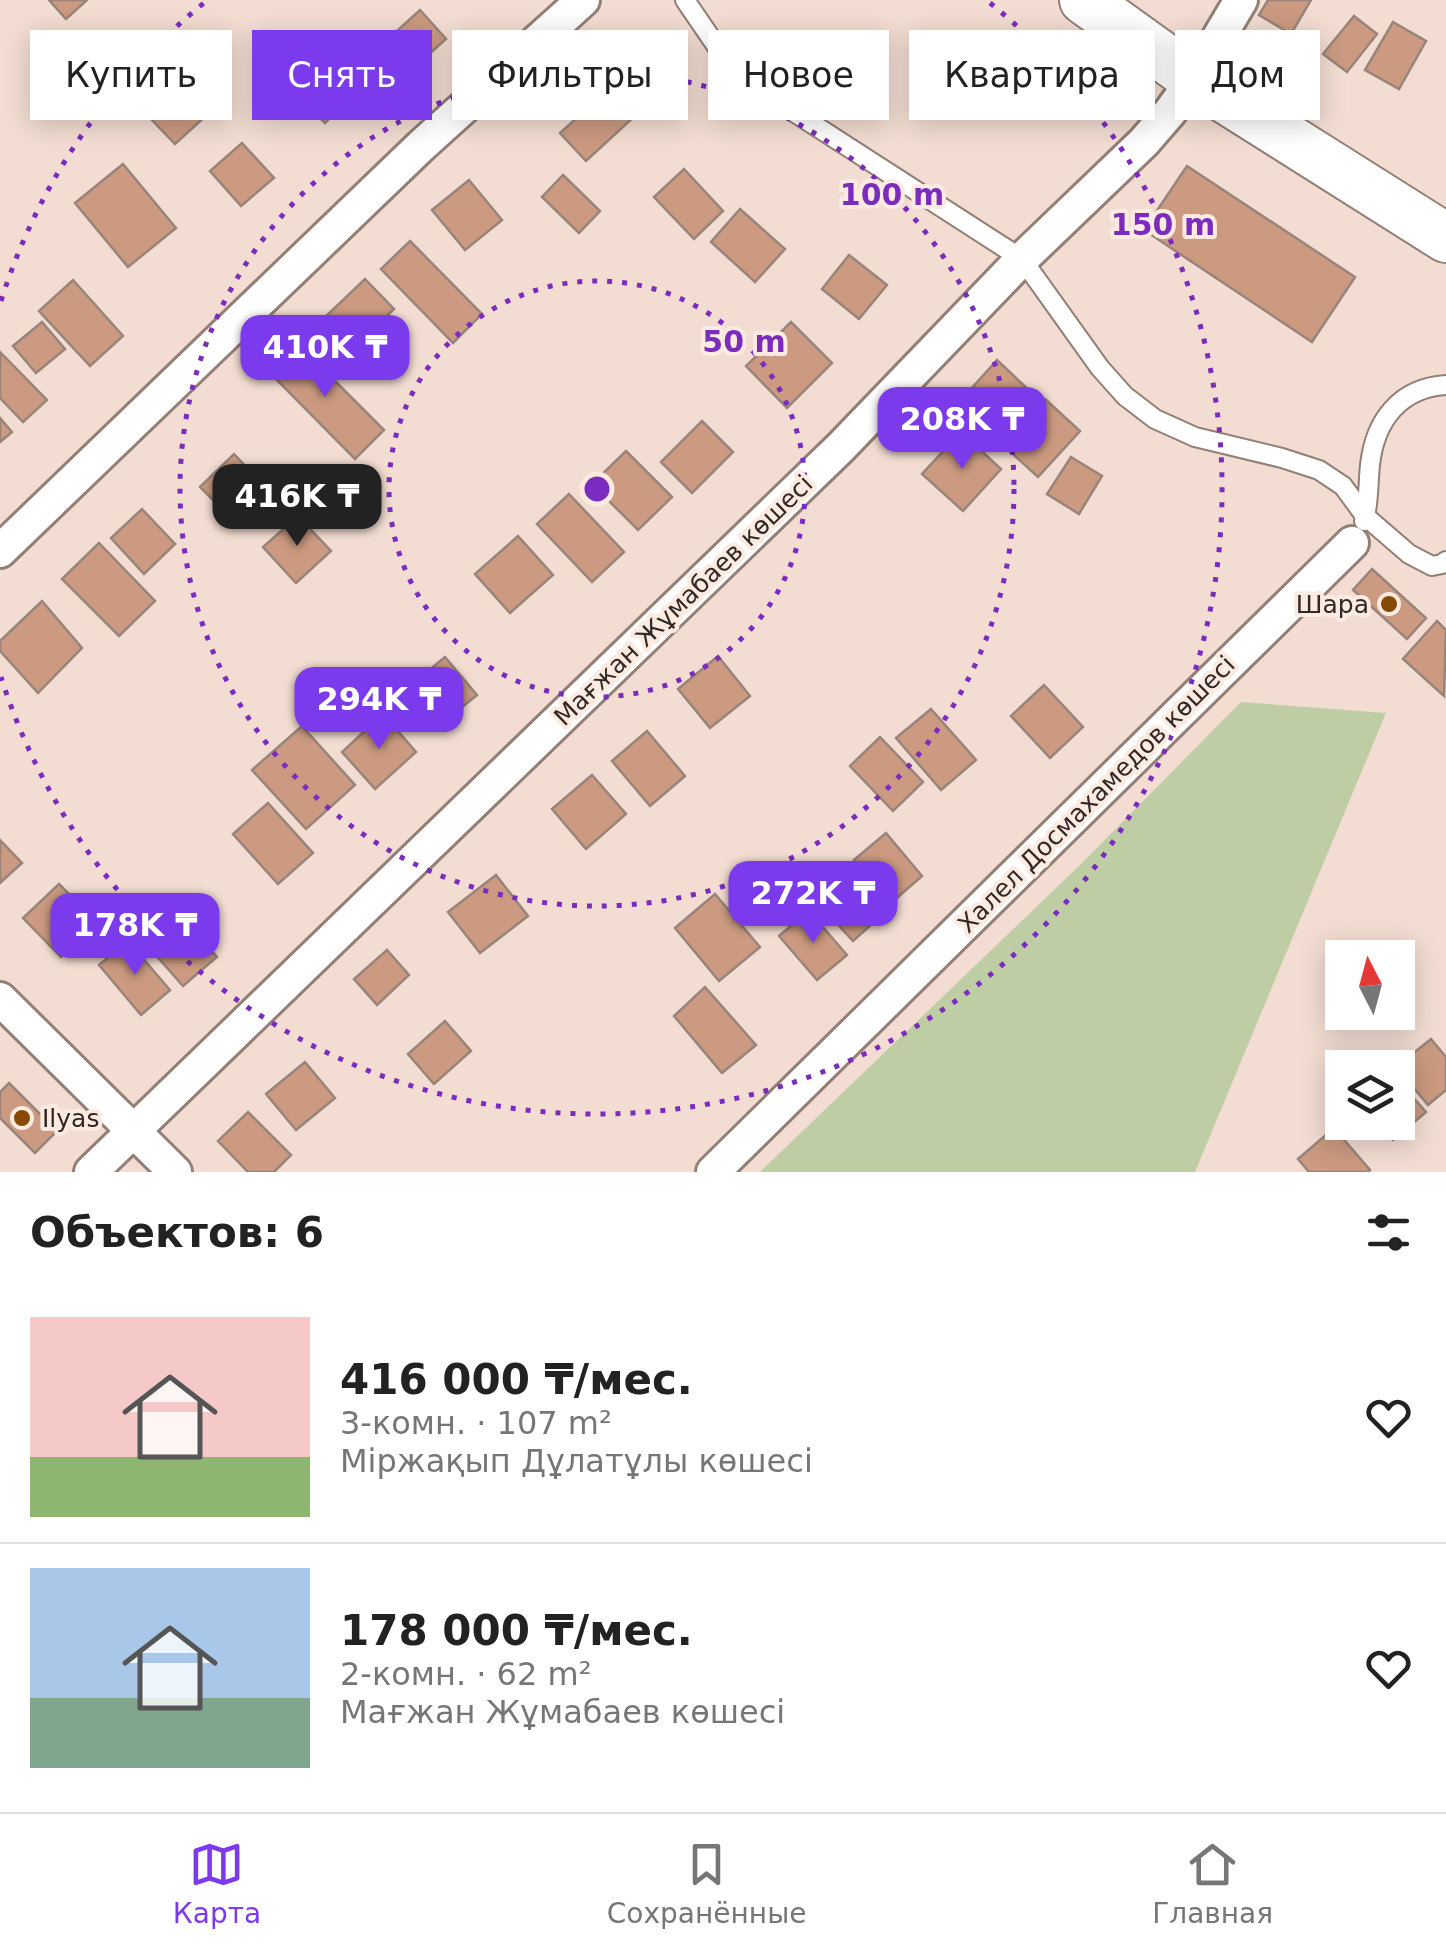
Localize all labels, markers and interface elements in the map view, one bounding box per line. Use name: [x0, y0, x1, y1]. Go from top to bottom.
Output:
chip: Купить: [30, 30, 232, 120]
chip: Снять: [252, 30, 432, 120]
chip: Фильтры: [452, 30, 688, 120]
chip: Новое: [708, 30, 889, 120]
chip: Квартира: [909, 30, 1155, 120]
chip: Дом: [1175, 30, 1320, 120]
text: 100 m: [840, 177, 944, 212]
text: 150 m: [1111, 207, 1215, 242]
pin: 410K ₸: [244, 315, 406, 400]
text: 50 m: [702, 324, 786, 359]
text: 410K ₸: [263, 328, 388, 366]
pin: 208K ₸: [881, 387, 1043, 472]
text: 208K ₸: [900, 400, 1025, 438]
pin: 416K ₸: [216, 464, 378, 549]
street label: Мағжан Жұмабаев көшесі: [548, 469, 819, 732]
centre of rings: [579, 471, 615, 507]
text: 416K ₸: [235, 477, 360, 515]
place label: Шара: [1296, 590, 1369, 619]
marker: Шара: [1378, 593, 1400, 615]
street label: Халел Досмахамедов көшесі: [952, 650, 1241, 939]
pin: 294K ₸: [298, 667, 460, 752]
text: 294K ₸: [317, 680, 442, 718]
pin: 272K ₸: [732, 861, 894, 946]
text: 272K ₸: [751, 874, 876, 912]
pin: 178K ₸: [54, 893, 216, 978]
text: 178K ₸: [73, 906, 198, 944]
north arrow: [1325, 940, 1415, 1030]
map controls: [1325, 940, 1415, 1140]
button: layers: [1325, 1050, 1415, 1140]
place label: Ilyas: [42, 1104, 99, 1133]
marker: Ilyas: [11, 1107, 33, 1129]
icon: filters: [1361, 1205, 1416, 1260]
text: Объектов: 6: [30, 1208, 324, 1257]
text: 416 000 ₸/мес.: [340, 1355, 693, 1404]
icon: home: [110, 1357, 230, 1477]
icon: heart: [1361, 1390, 1416, 1445]
text: 3-комн. · 107 m²: [340, 1404, 612, 1442]
text: Міржақып Дұлатұлы көшесі: [340, 1442, 813, 1480]
text: 178 000 ₸/мес.: [340, 1606, 693, 1655]
icon: home: [110, 1608, 230, 1728]
icon: heart: [1361, 1641, 1416, 1696]
text: 2-комн. · 62 m²: [340, 1655, 591, 1693]
text: Мағжан Жұмабаев көшесі: [340, 1693, 785, 1731]
tab: Карта: [173, 1837, 261, 1930]
tab: Сохранённые: [607, 1837, 806, 1930]
tab: Главная: [1152, 1837, 1273, 1930]

